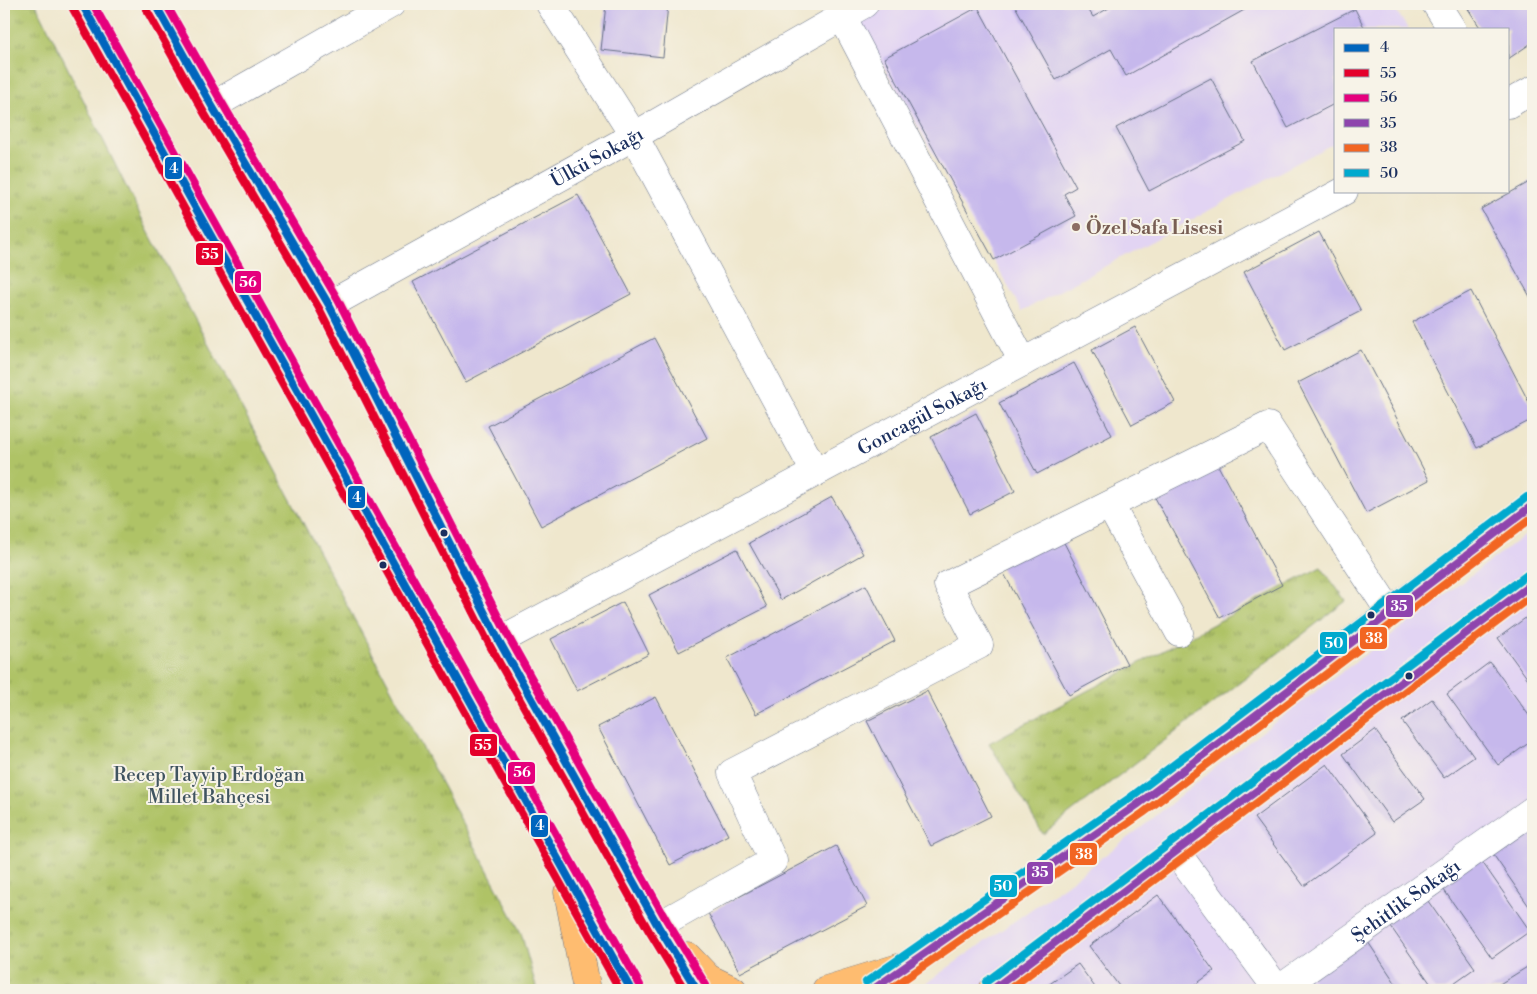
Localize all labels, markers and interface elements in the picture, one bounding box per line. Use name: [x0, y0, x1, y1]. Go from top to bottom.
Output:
legend: [1334, 28, 1510, 192]
text: 4: [1380, 38, 1389, 57]
text: 55: [1380, 64, 1397, 83]
text: 56: [1380, 88, 1397, 107]
text: 35: [1380, 114, 1397, 133]
street label: Ülkü Sokağı: [546, 122, 648, 193]
text: 38: [1380, 138, 1397, 157]
line badge: 4: [164, 156, 183, 180]
text: 4: [169, 160, 179, 178]
text: 50: [1380, 164, 1398, 183]
place label: Özel Safa Lisesi: [1086, 215, 1223, 240]
marker: Özel Safa Lisesi: [1070, 221, 1082, 233]
line badge: 55: [195, 242, 224, 266]
text: 55: [201, 246, 219, 264]
line badge: 56: [234, 270, 262, 294]
text: 56: [239, 274, 257, 292]
street label: Goncagül Sokağı: [853, 372, 991, 461]
line badge: 4: [347, 485, 366, 509]
text: 4: [352, 489, 362, 507]
unlabelled marker: [439, 528, 449, 538]
unlabelled marker: [378, 560, 388, 570]
line badge: 35: [1385, 594, 1414, 618]
text: 35: [1390, 598, 1408, 616]
unlabelled marker: [1366, 610, 1376, 620]
line badge: 38: [1359, 626, 1388, 650]
text: 38: [1365, 630, 1383, 648]
line badge: 50: [1319, 631, 1348, 655]
text: 50: [1325, 635, 1343, 653]
unlabelled marker: [1404, 671, 1414, 681]
line badge: 55: [469, 733, 498, 757]
text: 55: [474, 737, 492, 755]
line badge: 56: [507, 761, 536, 785]
park label: Recep Tayyip Erdoğan Millet Bahçesi: [113, 763, 305, 809]
text: 56: [513, 764, 531, 782]
line badge: 4: [530, 814, 549, 838]
text: 4: [535, 817, 545, 835]
line badge: 38: [1069, 842, 1098, 866]
text: 38: [1075, 846, 1093, 864]
street label: Şehitlik Sokağı: [1347, 854, 1465, 948]
line badge: 35: [1026, 861, 1054, 885]
text: 35: [1031, 864, 1049, 882]
line badge: 50: [989, 874, 1018, 898]
text: 50: [994, 878, 1012, 896]

